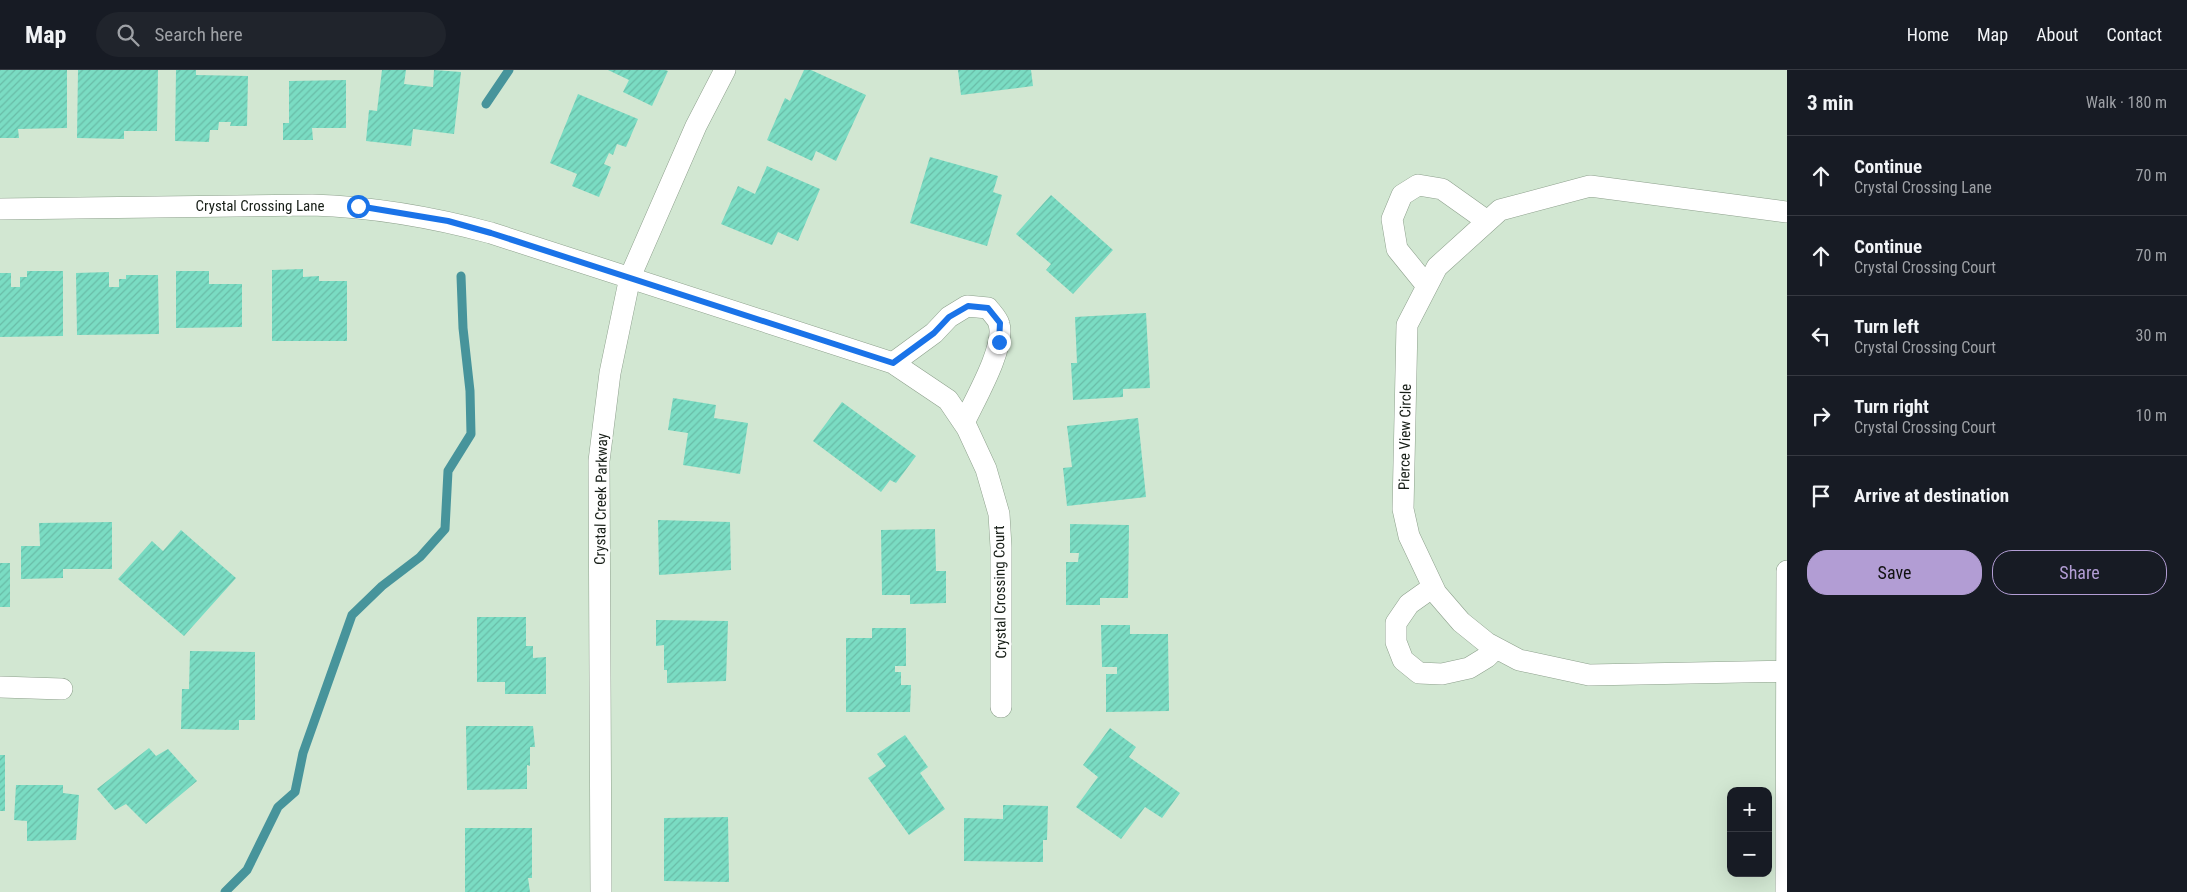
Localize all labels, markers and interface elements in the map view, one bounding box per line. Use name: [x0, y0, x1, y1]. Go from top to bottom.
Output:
search box: [96, 12, 446, 57]
text: Map: [25, 21, 66, 49]
icon: search: [114, 21, 142, 49]
text: Search here: [154, 23, 243, 46]
text: Home: [1907, 24, 1949, 45]
text: Map: [1977, 24, 2008, 45]
text: About: [2036, 24, 2078, 45]
text: Contact: [2106, 24, 2162, 45]
text: 3 min: [1807, 91, 1854, 115]
text: Walk · 180 m: [2086, 93, 2167, 112]
text: Continue: [1854, 155, 1922, 178]
icon: ahead: [1807, 162, 1835, 190]
text: 70 m: [2135, 166, 2167, 185]
text: Crystal Crossing Lane: [1854, 178, 1992, 197]
route start: [347, 195, 370, 218]
street label: Crystal Crossing Lane: [195, 197, 325, 215]
text: Continue: [1854, 235, 1922, 258]
icon: ahead: [1807, 242, 1835, 270]
text: 70 m: [2135, 246, 2167, 265]
text: Crystal Crossing Court: [1854, 258, 1996, 277]
text: Turn left: [1854, 315, 1919, 338]
icon: left: [1807, 322, 1835, 350]
text: 30 m: [2135, 326, 2167, 345]
route end: [988, 331, 1011, 354]
text: Crystal Crossing Court: [1854, 338, 1996, 357]
street label: Pierce View Circle: [1395, 384, 1415, 490]
text: Turn right: [1854, 395, 1929, 418]
icon: right: [1807, 402, 1835, 430]
text: 10 m: [2135, 406, 2167, 425]
text: Crystal Crossing Court: [1854, 418, 1996, 437]
street label: Crystal Creek Parkway: [591, 433, 611, 565]
icon: arrive: [1807, 482, 1835, 510]
text: Arrive at destination: [1854, 484, 2009, 507]
street label: Crystal Crossing Court: [990, 525, 1010, 659]
button: Save: [1807, 550, 1982, 595]
button: Share: [1992, 550, 2167, 595]
map controls: [1727, 787, 1772, 877]
button: +: [1727, 787, 1772, 832]
button: −: [1727, 832, 1772, 877]

